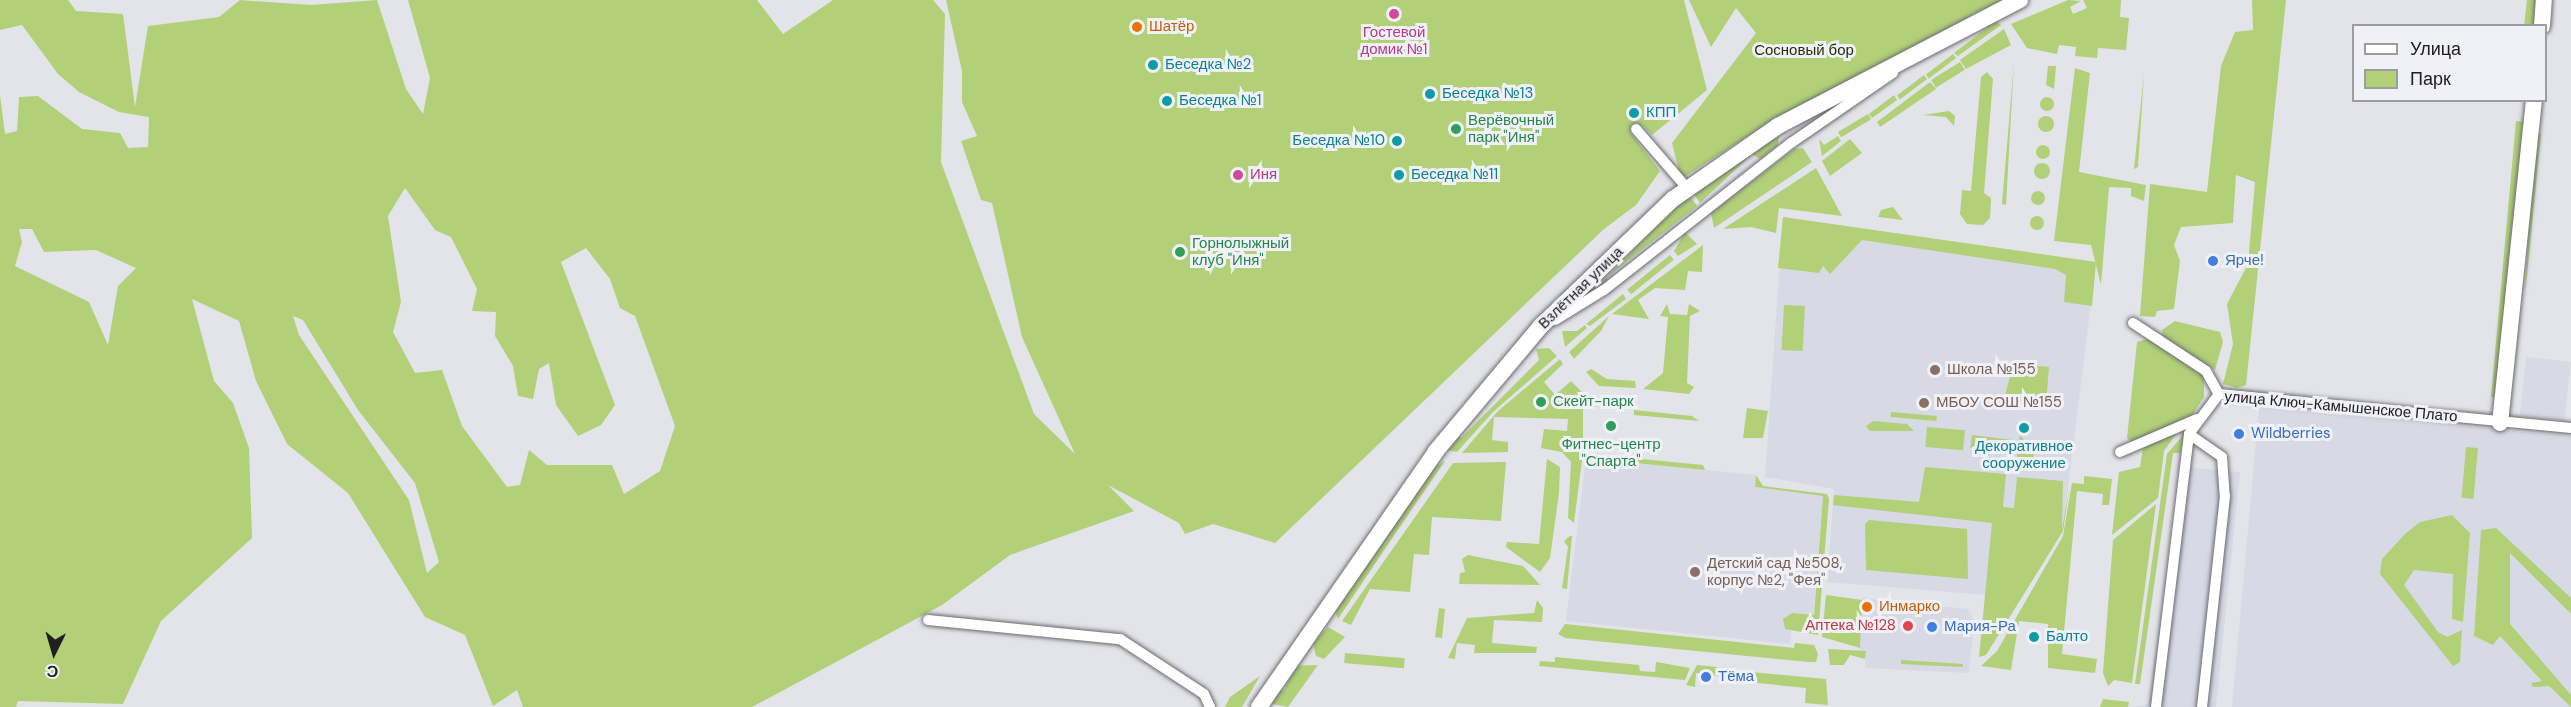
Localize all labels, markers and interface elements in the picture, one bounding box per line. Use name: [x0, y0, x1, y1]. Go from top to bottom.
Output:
marker: Гостевой домик №1: [1387, 7, 1401, 21]
place label: Шатёр: [1149, 18, 1194, 36]
marker: Шатёр: [1130, 20, 1144, 34]
place label: Гостевой домик №1: [1360, 23, 1428, 58]
legend: [2352, 24, 2547, 102]
text: Улица: [2410, 37, 2461, 61]
park label: Сосновый бор: [1754, 42, 1854, 60]
place label: Беседка №2: [1165, 56, 1251, 74]
marker: Беседка №2: [1146, 58, 1160, 72]
text: Парк: [2410, 67, 2451, 91]
place label: Беседка №13: [1442, 85, 1533, 103]
marker: Беседка №13: [1423, 87, 1437, 101]
place label: Беседка №1: [1179, 92, 1261, 110]
marker: Беседка №1: [1160, 94, 1174, 108]
place label: КПП: [1646, 104, 1676, 122]
marker: КПП: [1627, 106, 1641, 120]
place label: Верёвочный парк "Иня": [1468, 111, 1554, 146]
marker: Верёвочный парк "Иня": [1449, 122, 1463, 136]
place label: Беседка №10: [1292, 132, 1385, 150]
marker: Беседка №10: [1390, 134, 1404, 148]
place label: Иня: [1250, 166, 1277, 184]
place label: Беседка №11: [1411, 166, 1498, 184]
marker: Иня: [1231, 168, 1245, 182]
marker: Беседка №11: [1392, 168, 1406, 182]
place label: Горнолыжный клуб "Иня": [1192, 234, 1289, 269]
street label: Взлётная улица: [1535, 243, 1627, 333]
marker: Горнолыжный клуб "Иня": [1173, 245, 1187, 259]
place label: Ярче!: [2225, 252, 2264, 270]
marker: Ярче!: [2206, 254, 2220, 268]
place label: Школа №155: [1947, 361, 2036, 379]
marker: Школа №155: [1928, 363, 1942, 377]
street label: улица Ключ-Камышенское Плато: [2224, 388, 2458, 426]
place label: Скейт-парк: [1553, 393, 1634, 411]
place label: МБОУ СОШ №155: [1936, 394, 2062, 412]
marker: Скейт-парк: [1534, 395, 1548, 409]
marker: МБОУ СОШ №155: [1917, 396, 1931, 410]
marker: Фитнес-центр "Спарта": [1604, 419, 1618, 433]
marker: Декоративное сооружение: [2017, 421, 2031, 435]
place label: Wildberries: [2251, 425, 2331, 443]
marker: Wildberries: [2232, 427, 2246, 441]
place label: Фитнес-центр "Спарта": [1561, 435, 1661, 470]
place label: Декоративное сооружение: [1975, 437, 2073, 472]
place label: Детский сад №508, корпус №2, "Фея": [1707, 554, 1842, 589]
marker: Детский сад №508, корпус №2, "Фея": [1688, 565, 1702, 579]
place label: Инмарко: [1879, 598, 1940, 616]
marker: Инмарко: [1860, 600, 1874, 614]
place label: Аптека №128: [1805, 617, 1896, 635]
place label: Мария-Ра: [1944, 618, 2016, 636]
marker: Аптека №128: [1901, 619, 1915, 633]
marker: Мария-Ра: [1925, 620, 1939, 634]
north arrow: [24, 623, 84, 683]
place label: Балто: [2046, 628, 2088, 646]
marker: Балто: [2027, 630, 2041, 644]
text: С: [46, 660, 59, 682]
place label: Тёма: [1718, 668, 1754, 686]
marker: Тёма: [1699, 670, 1713, 684]

